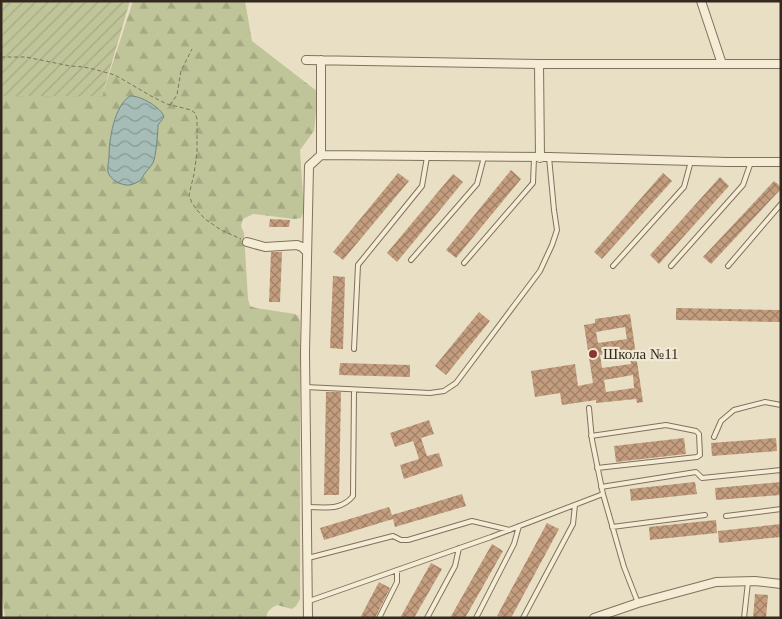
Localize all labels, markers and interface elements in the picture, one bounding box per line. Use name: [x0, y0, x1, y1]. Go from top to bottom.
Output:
place label: Школа №11: [603, 346, 679, 362]
marker: Школа №11: [587, 348, 599, 360]

